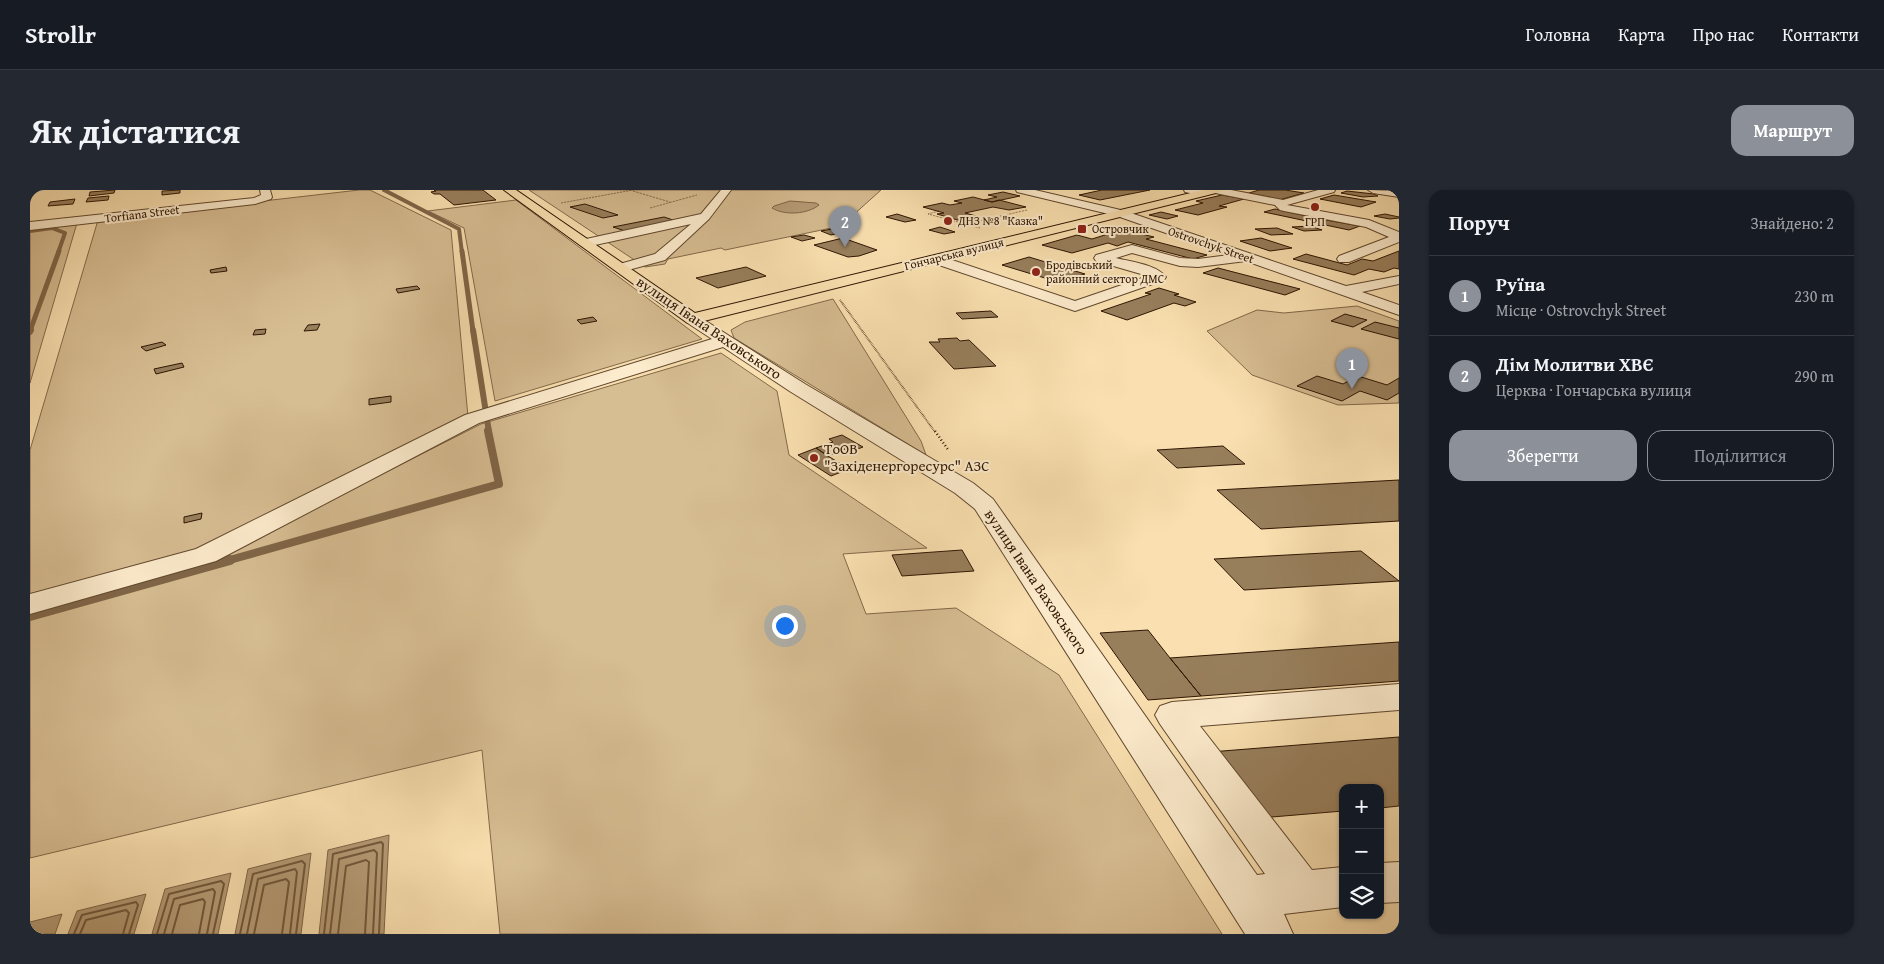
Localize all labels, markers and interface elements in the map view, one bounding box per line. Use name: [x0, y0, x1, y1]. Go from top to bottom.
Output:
text: Strollr: [25, 17, 96, 52]
text: Головна: [1525, 21, 1590, 48]
text: Карта: [1618, 21, 1665, 48]
text: Про нас: [1693, 21, 1754, 48]
text: Контакти: [1782, 21, 1859, 48]
text: Як дістатися: [30, 105, 240, 156]
button: Маршрут: [1731, 105, 1854, 156]
street label: Torfiana Street: [103, 200, 181, 227]
marker: ГРП: [1309, 201, 1321, 213]
pin: 2: [829, 206, 861, 247]
text: Поруч: [1449, 207, 1510, 238]
text: Знайдено: 2: [1751, 211, 1834, 235]
place label: ДНЗ №8 "Казка": [957, 212, 1043, 229]
place label: ГРП: [1305, 213, 1325, 230]
marker: ДНЗ №8 "Казка": [942, 215, 954, 227]
place label: Островчик: [1092, 220, 1149, 237]
street label: Ostrovchyk Street: [1166, 222, 1257, 267]
marker: Островчик: [1076, 223, 1088, 235]
street label: Гончарська вулиця: [902, 233, 1005, 274]
place label: Бродівський районний сектор ДМС: [1046, 256, 1165, 287]
marker: Бродівський районний сектор ДМС: [1030, 266, 1042, 278]
text: Руїна: [1496, 270, 1545, 298]
street label: вулиця Івана Ваховського: [632, 271, 786, 384]
text: 1: [1461, 284, 1469, 308]
text: 230 m: [1794, 284, 1834, 308]
text: Місце · Ostrovchyk Street: [1496, 298, 1666, 322]
pin: 1: [1336, 348, 1368, 389]
text: Дім Молитви ХВЄ: [1496, 350, 1654, 378]
text: 2: [1461, 364, 1469, 388]
text: 290 m: [1794, 364, 1834, 388]
text: Церква · Гончарська вулиця: [1496, 378, 1692, 402]
button: Зберегти: [1449, 430, 1637, 481]
button: Поділитися: [1647, 430, 1834, 481]
place label: ТоОВ "Західенергоресурс" АЗС: [824, 438, 989, 476]
marker: ТоОВ "Західенергоресурс" АЗС: [808, 452, 820, 464]
street label: вулиця Івана Ваховського: [980, 505, 1093, 659]
your location: [772, 613, 798, 639]
map controls: [1339, 784, 1384, 919]
button: +: [1339, 784, 1384, 829]
button: −: [1339, 829, 1384, 874]
button: layers: [1339, 874, 1384, 919]

